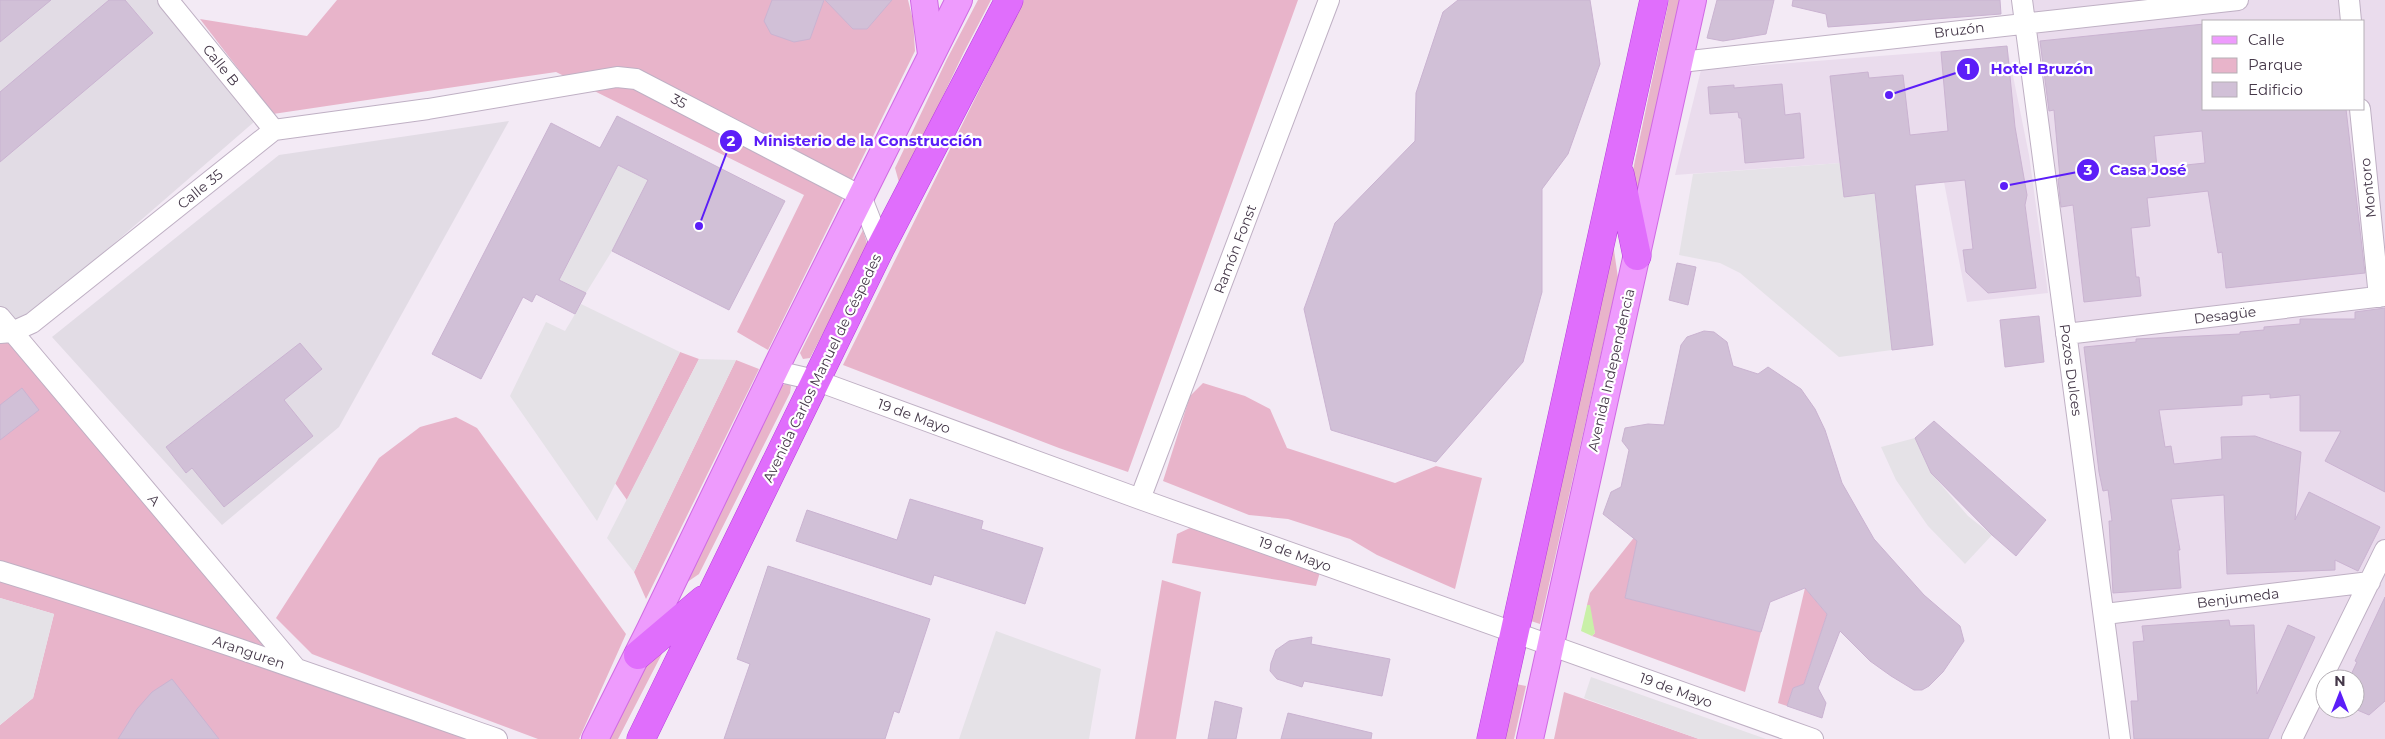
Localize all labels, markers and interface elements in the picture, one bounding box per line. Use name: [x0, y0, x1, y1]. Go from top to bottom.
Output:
street label: Bruzón: [1933, 18, 1985, 42]
legend: [2202, 20, 2365, 110]
text: Calle: [2248, 30, 2285, 49]
street label: Calle B: [199, 41, 243, 89]
callout: Hotel Bruzón: [1955, 54, 2103, 84]
text: Parque: [2248, 55, 2303, 74]
text: 1: [1965, 59, 1971, 78]
text: Hotel Bruzón: [1991, 59, 2093, 78]
text: Edificio: [2248, 80, 2303, 99]
street label: 35: [668, 89, 690, 113]
callout: Ministerio de la Construcción: [718, 126, 992, 156]
text: 2: [727, 131, 736, 150]
text: Ministerio de la Construcción: [754, 131, 982, 150]
callout: Casa José: [2075, 155, 2197, 185]
street label: Montoro: [2356, 157, 2380, 219]
text: 3: [2083, 160, 2093, 179]
text: Casa José: [2110, 160, 2186, 179]
street label: Calle 35: [174, 165, 226, 213]
street label: Ramón Fonst: [1210, 201, 1260, 296]
street label: Avenida Carlos Manuel de Céspedes: [759, 250, 885, 485]
street label: Avenida Independencia: [1584, 287, 1638, 453]
street label: Desagüe: [2193, 302, 2257, 328]
street label: Pozos Dulces: [2056, 323, 2086, 417]
street label: 19 de Mayo: [875, 394, 953, 438]
street label: A: [144, 490, 165, 510]
street label: 19 de Mayo: [1256, 532, 1334, 576]
street label: Benjumeda: [2196, 584, 2280, 612]
street label: Aranguren: [211, 631, 287, 673]
street label: 19 de Mayo: [1637, 668, 1715, 712]
north arrow: [2315, 669, 2365, 719]
text: N: [2334, 672, 2346, 690]

